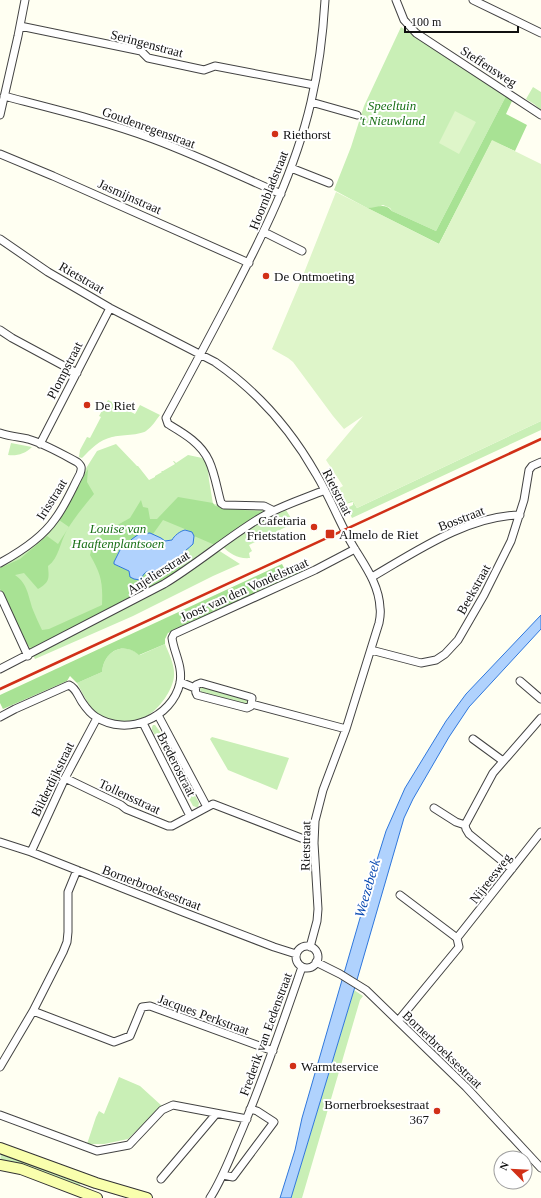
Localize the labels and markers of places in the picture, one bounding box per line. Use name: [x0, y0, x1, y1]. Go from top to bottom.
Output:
place label: Riethorst: [283, 127, 331, 142]
marker: Riethorst: [270, 129, 280, 139]
place label: De Ontmoeting: [274, 269, 355, 284]
marker: De Ontmoeting: [261, 271, 271, 281]
place label: De Riet: [95, 398, 135, 413]
marker: De Riet: [82, 400, 92, 410]
place label: Cafetaria Frietstation: [247, 513, 306, 543]
marker: Cafetaria Frietstation: [309, 522, 319, 532]
place label: Almelo de Riet: [339, 527, 419, 542]
marker: Almelo de Riet: [324, 528, 336, 540]
place label: Warmteservice: [301, 1059, 379, 1074]
marker: Warmteservice: [288, 1061, 298, 1071]
place label: Bornerbroeksestraat 367: [324, 1097, 430, 1127]
marker: Bornerbroeksestraat 367: [432, 1106, 442, 1116]

